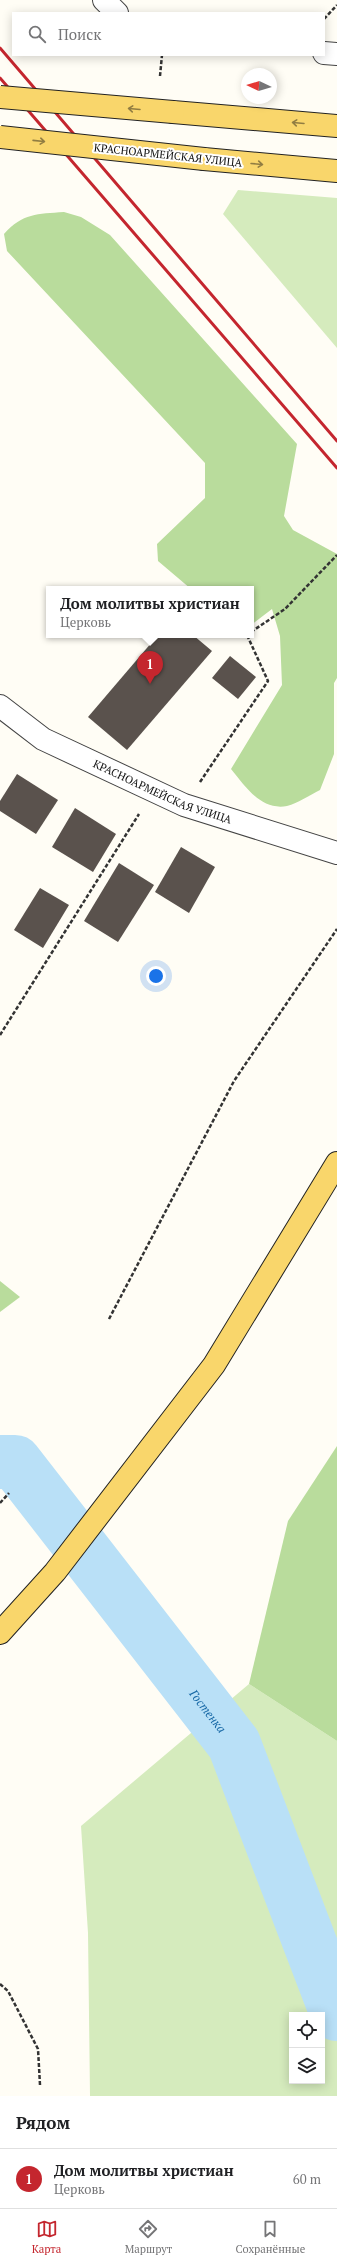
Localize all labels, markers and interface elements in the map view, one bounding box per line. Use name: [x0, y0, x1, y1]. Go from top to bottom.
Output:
search box: [12, 12, 325, 56]
icon: search: [26, 23, 48, 45]
text: Поиск: [58, 24, 101, 44]
north arrow: [241, 68, 277, 104]
one-way arrow: [128, 105, 141, 112]
one-way arrow: [292, 119, 305, 126]
one-way arrow: [32, 138, 45, 145]
street label: КРАСНОАРМЕЙСКАЯ УЛИЦА: [93, 140, 243, 170]
one-way arrow: [250, 160, 263, 167]
popup: [46, 586, 254, 638]
text: Дом молитвы христиан: [60, 593, 240, 613]
text: Церковь: [60, 613, 111, 631]
pin: 1: [137, 651, 163, 684]
street label: КРАСНОАРМЕЙСКАЯ УЛИЦА: [91, 756, 234, 827]
your location: [146, 966, 166, 986]
water label: Гостенка: [186, 1685, 230, 1735]
map controls: [289, 2012, 325, 2084]
button: locate: [289, 2012, 325, 2048]
button: layers: [289, 2048, 325, 2084]
text: Рядом: [16, 2111, 70, 2134]
text: Дом молитвы христиан: [54, 2160, 234, 2180]
text: 1: [25, 2170, 33, 2188]
text: 60 m: [293, 2170, 321, 2188]
text: Церковь: [54, 2180, 105, 2198]
tab: Карта: [32, 2218, 61, 2256]
tab: Маршрут: [125, 2218, 172, 2256]
tab: Сохранённые: [236, 2218, 305, 2256]

